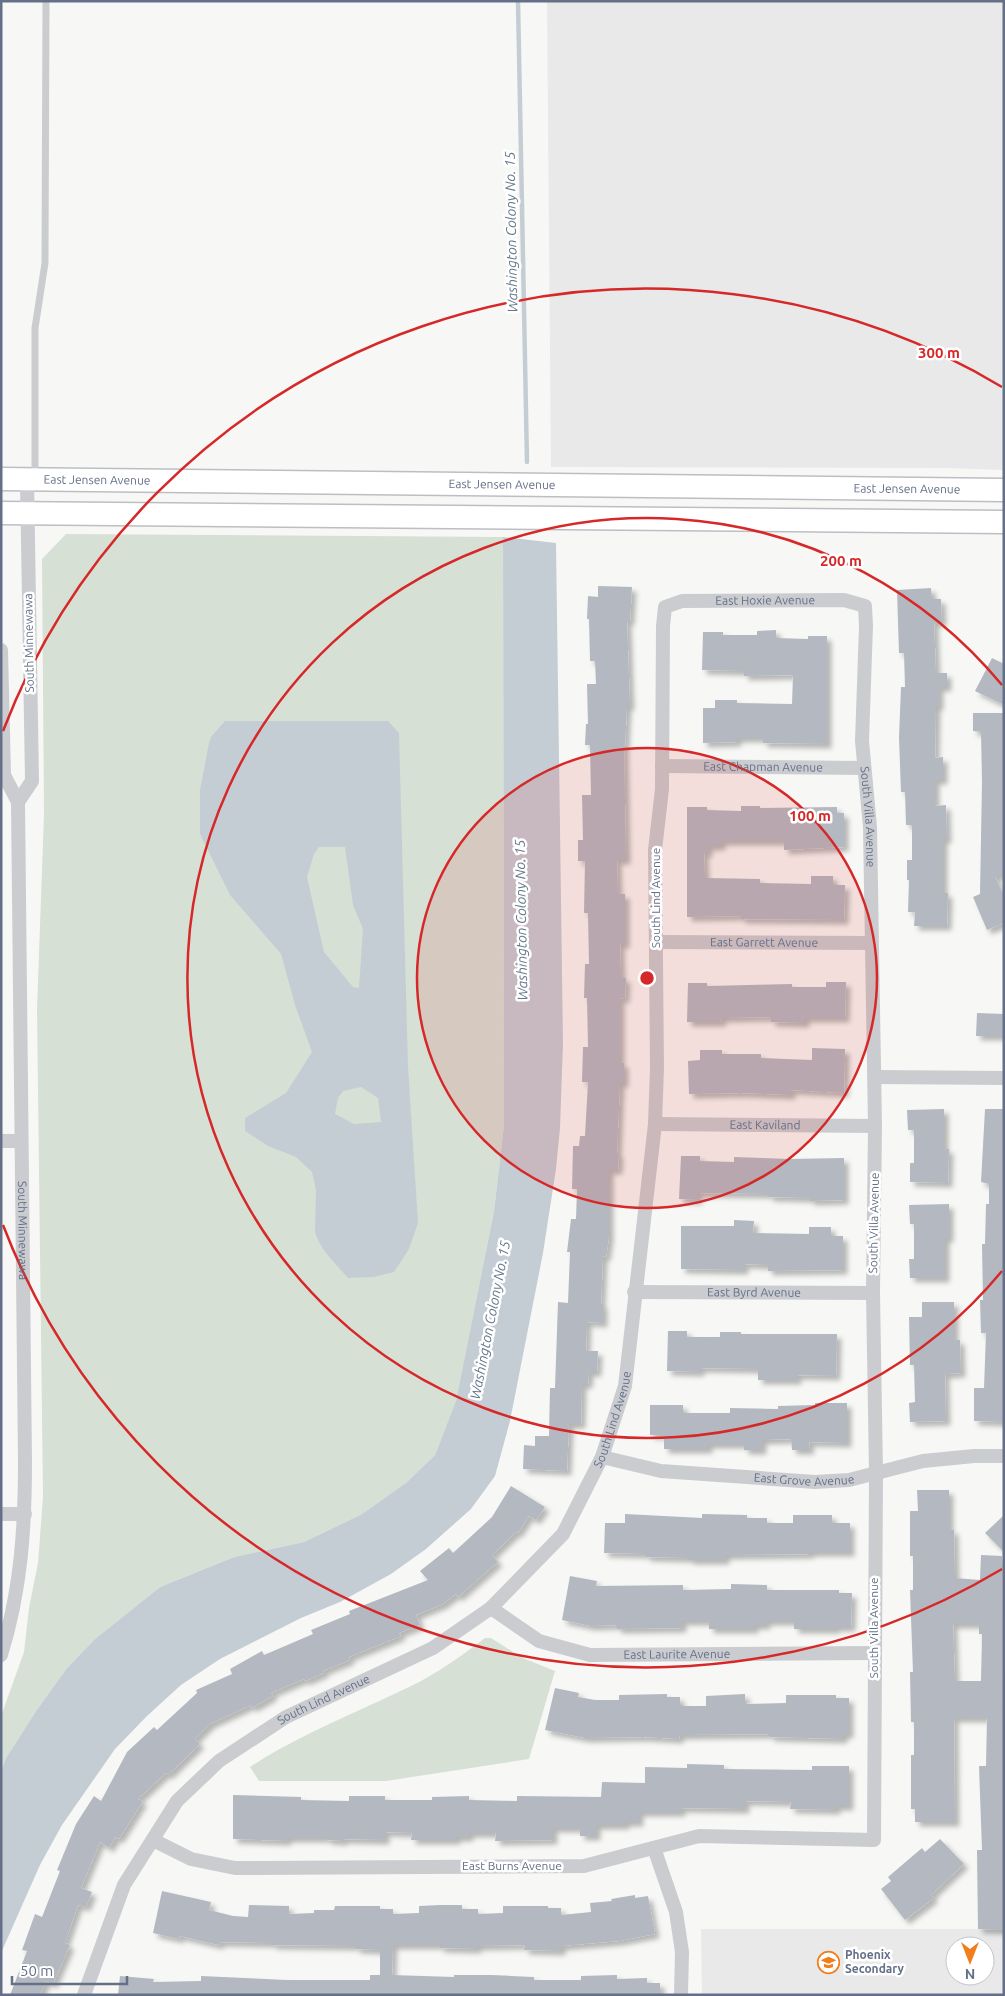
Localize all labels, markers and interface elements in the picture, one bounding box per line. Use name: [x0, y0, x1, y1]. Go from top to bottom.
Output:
water label: Washington Colony No. 15: [502, 151, 520, 313]
text: 300 m: [918, 344, 960, 361]
street label: East Jensen Avenue: [43, 472, 151, 487]
street label: East Jensen Avenue: [448, 477, 555, 491]
street label: East Jensen Avenue: [853, 481, 960, 496]
text: 200 m: [820, 552, 862, 569]
street label: South Minnewawa: [21, 593, 36, 693]
street label: East Hoxie Avenue: [715, 593, 815, 607]
street label: East Chapman Avenue: [703, 759, 823, 774]
street label: South Villa Avenue: [858, 766, 878, 868]
text: 100 m: [789, 807, 831, 824]
water label: Washington Colony No. 15: [512, 839, 530, 1001]
street label: South Lind Avenue: [649, 848, 662, 948]
street label: East Garrett Avenue: [710, 935, 818, 949]
centre of rings: [638, 969, 656, 987]
street label: East Kaviland: [729, 1118, 801, 1131]
street label: South Villa Avenue: [866, 1172, 881, 1274]
street label: South Minnewawa: [16, 1181, 30, 1280]
water label: Washington Colony No. 15: [467, 1239, 513, 1401]
street label: East Byrd Avenue: [707, 1285, 801, 1299]
street label: South Lind Avenue: [591, 1371, 633, 1470]
street label: East Grove Avenue: [753, 1471, 856, 1488]
street label: South Villa Avenue: [867, 1577, 880, 1679]
street label: East Laurite Avenue: [623, 1647, 730, 1661]
street label: South Lind Avenue: [275, 1672, 372, 1727]
street label: East Burns Avenue: [462, 1859, 562, 1872]
north arrow: [945, 1936, 995, 1986]
place label: Phoenix Secondary: [845, 1948, 905, 1975]
school or university icon: Phoenix Secondary: [817, 1950, 841, 1974]
scale bar: [12, 1954, 128, 1986]
text: 50 m: [20, 1962, 53, 1979]
text: N: [965, 1966, 975, 1982]

